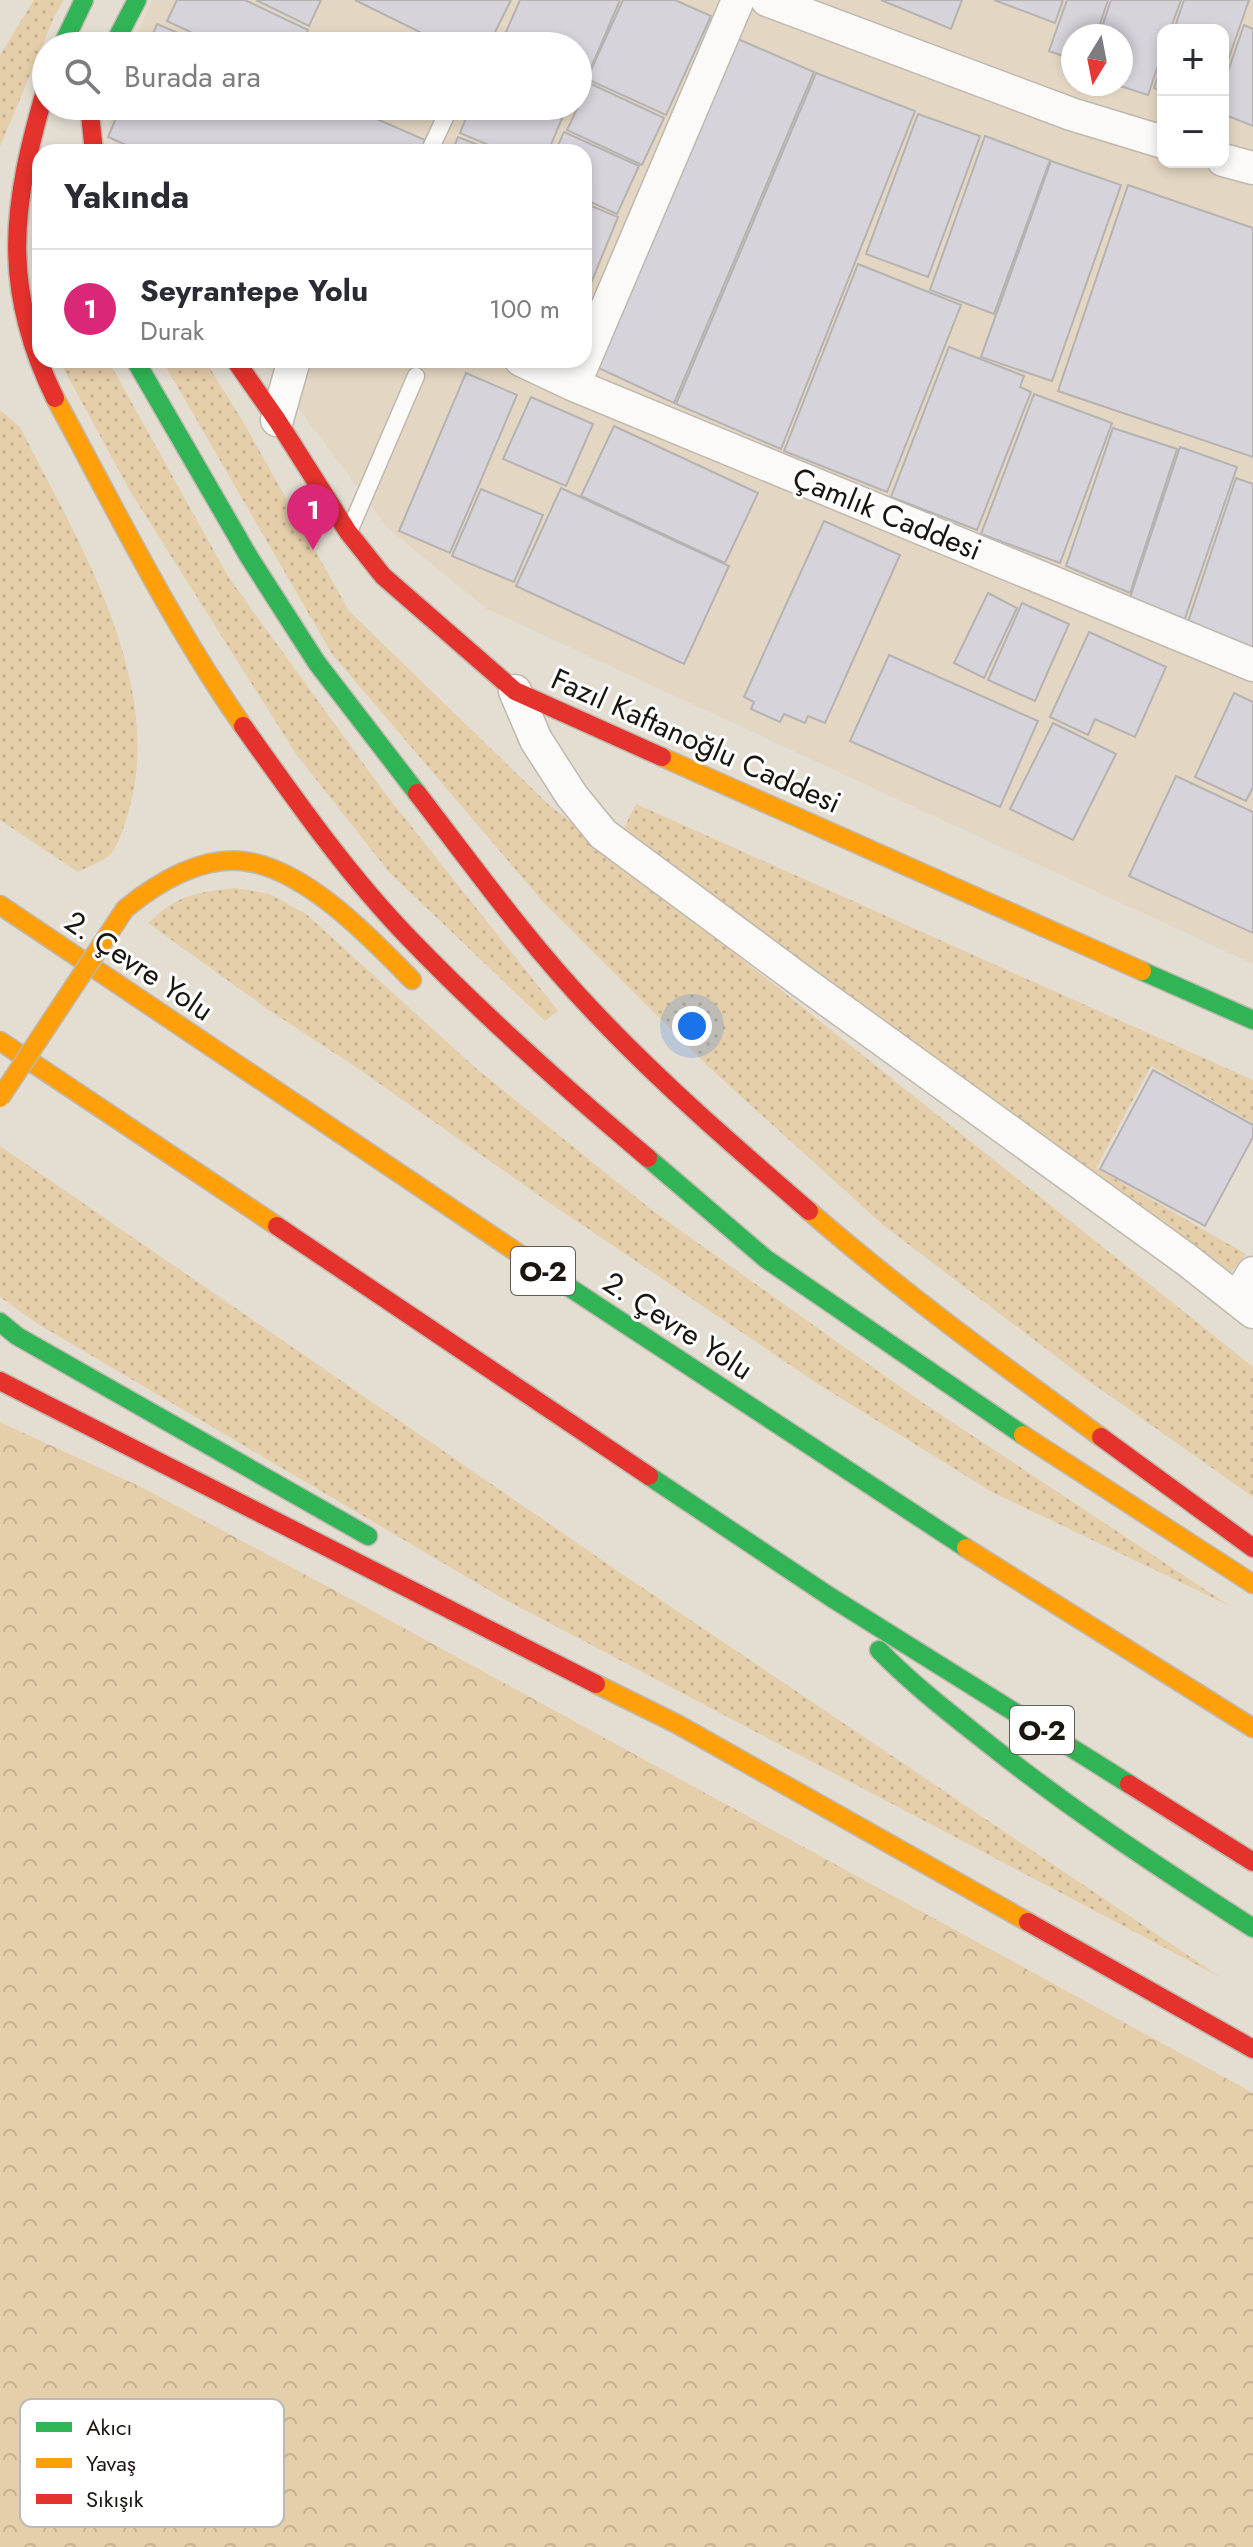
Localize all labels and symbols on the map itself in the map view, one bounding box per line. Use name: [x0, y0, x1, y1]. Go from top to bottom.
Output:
north arrow: [1061, 24, 1133, 96]
street label: Çamlık Caddesi: [787, 456, 988, 571]
pin: 1: [287, 484, 339, 550]
street label: Fazıl Kaftanoğlu Caddesi: [544, 657, 848, 824]
street label: 2. Çevre Yolu: [56, 900, 222, 1031]
your location: [672, 1006, 712, 1046]
road number: O-2: [511, 1247, 575, 1295]
street label: 2. Çevre Yolu: [595, 1261, 762, 1390]
road number: O-2: [1010, 1706, 1074, 1754]
legend: [20, 2399, 284, 2527]
text: Akıcı: [86, 2411, 132, 2443]
text: Yavaş: [86, 2447, 136, 2479]
text: Sıkışık: [86, 2483, 144, 2515]

